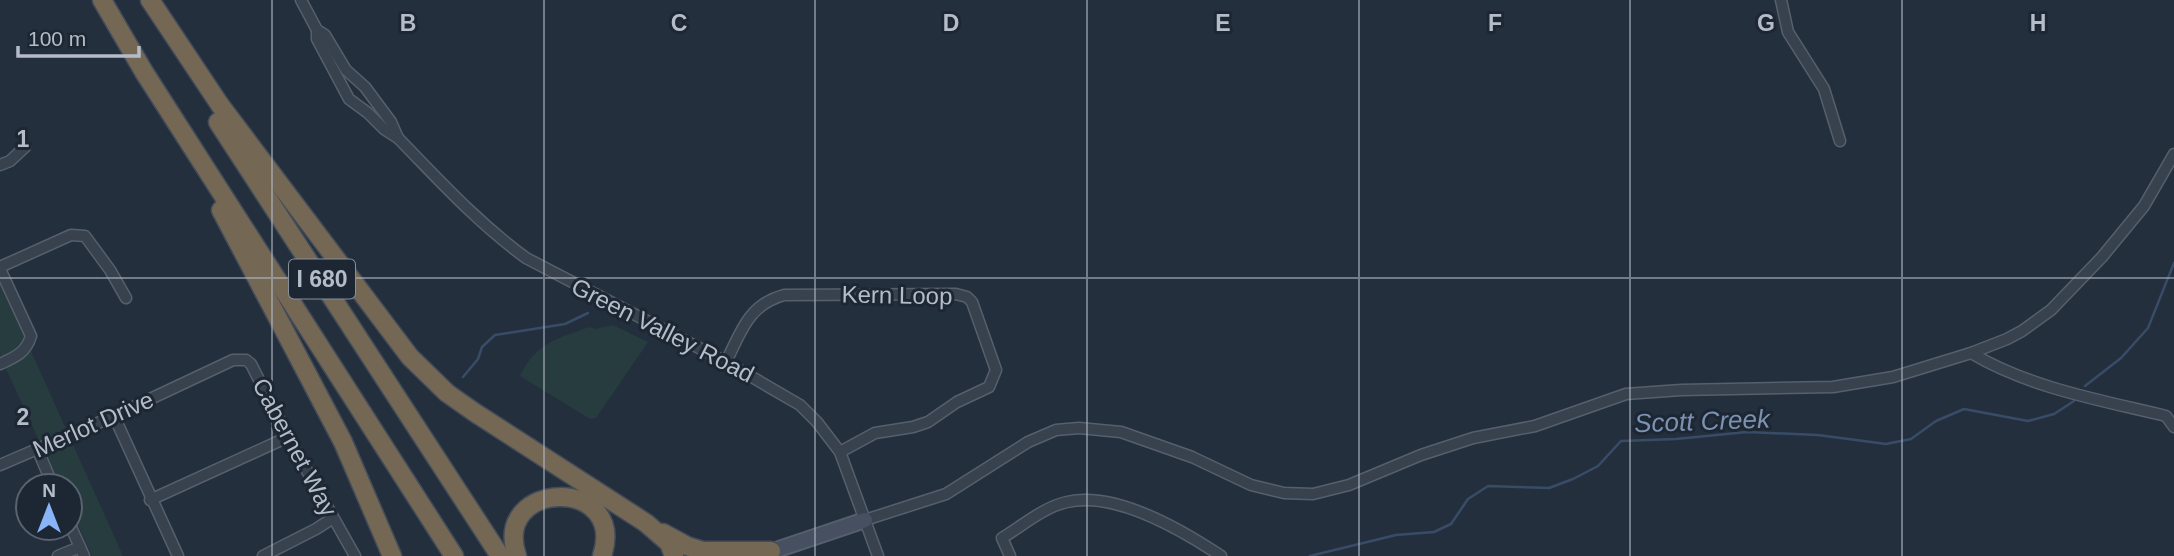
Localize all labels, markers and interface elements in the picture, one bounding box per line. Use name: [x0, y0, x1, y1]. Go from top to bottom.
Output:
text: B: [400, 10, 416, 36]
text: C: [671, 10, 687, 36]
text: D: [943, 10, 959, 36]
text: E: [1215, 10, 1231, 36]
text: F: [1488, 10, 1502, 36]
text: G: [1757, 10, 1775, 36]
text: H: [2030, 10, 2046, 36]
scale bar: [18, 14, 138, 58]
text: 100 m: [28, 27, 86, 50]
text: 1: [17, 126, 30, 152]
road number: I 680: [289, 260, 355, 298]
street label: Green Valley Road: [567, 272, 759, 388]
street label: Kern Loop: [841, 281, 953, 309]
street label: Cabernet Way: [247, 373, 343, 521]
street label: Merlot Drive: [28, 385, 158, 463]
text: 2: [17, 404, 29, 430]
water label: Scott Creek: [1634, 404, 1772, 438]
north arrow: [14, 472, 84, 542]
text: N: [42, 480, 56, 501]

